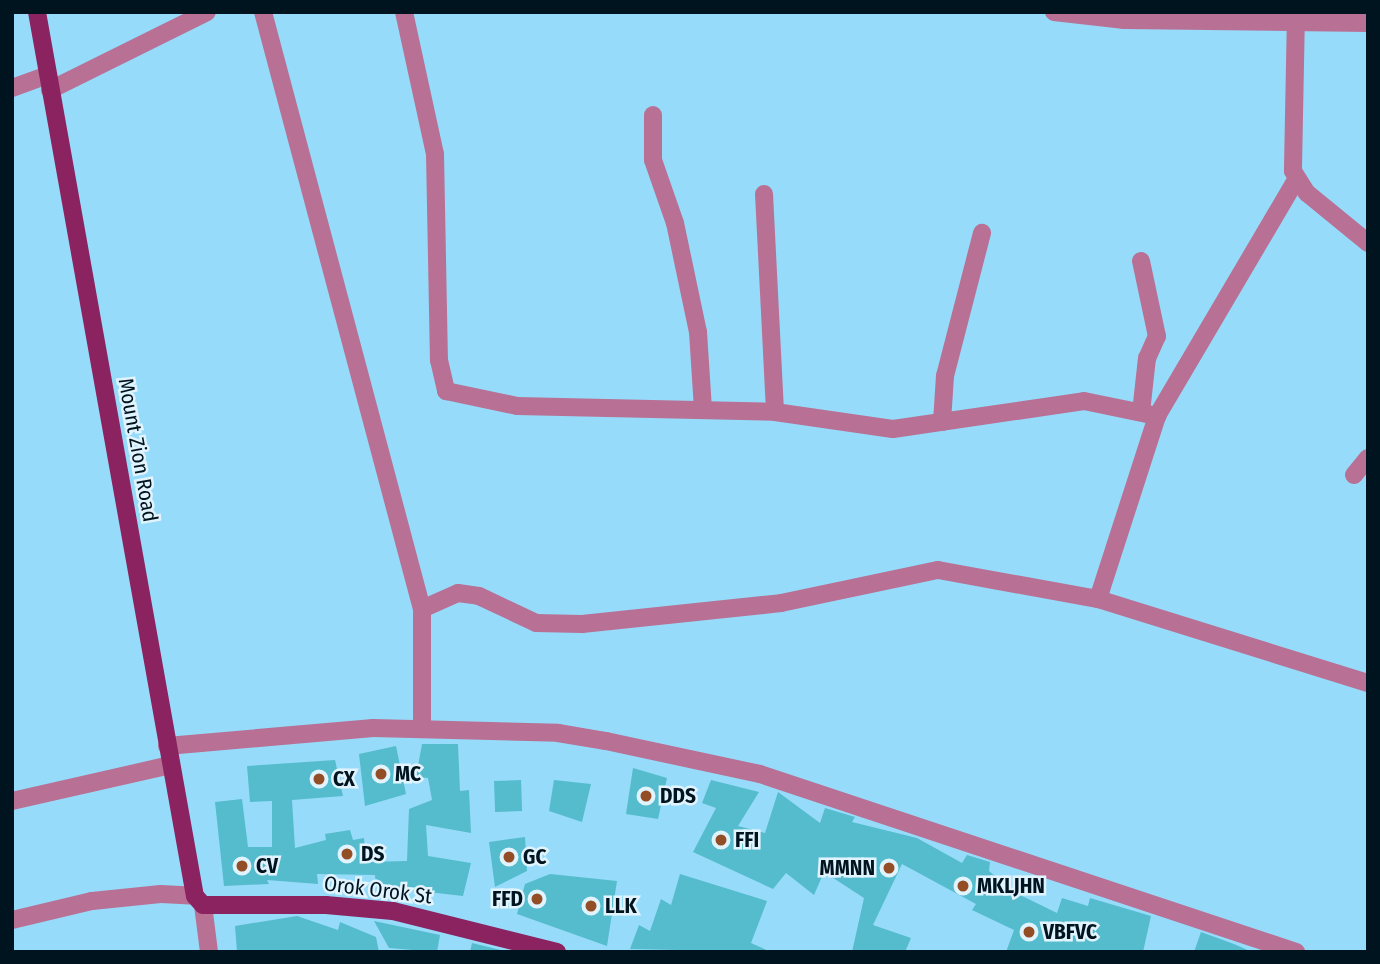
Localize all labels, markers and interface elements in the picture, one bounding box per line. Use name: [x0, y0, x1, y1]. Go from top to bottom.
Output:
street label: Mount Zion Road: [113, 376, 163, 524]
place label: MC: [395, 761, 421, 787]
place label: CX: [333, 766, 355, 792]
marker: MC: [373, 766, 389, 782]
marker: CX: [311, 771, 327, 787]
place label: DDS: [660, 783, 696, 809]
marker: DDS: [638, 788, 654, 804]
place label: FFI: [735, 827, 759, 853]
marker: FFI: [713, 832, 729, 848]
place label: DS: [361, 841, 384, 867]
place label: GC: [523, 844, 546, 870]
marker: DS: [339, 846, 355, 862]
marker: GC: [501, 849, 517, 865]
place label: CV: [256, 853, 278, 879]
place label: MMNN: [820, 855, 875, 881]
marker: CV: [234, 858, 250, 874]
marker: MMNN: [881, 860, 897, 876]
street label: Orok Orok St: [323, 871, 433, 909]
place label: MKLJHN: [977, 873, 1045, 899]
marker: MKLJHN: [955, 878, 971, 894]
place label: FFD: [492, 886, 523, 912]
marker: FFD: [529, 891, 545, 907]
place label: LLK: [605, 893, 637, 919]
marker: LLK: [583, 898, 599, 914]
place label: VBFVC: [1043, 919, 1097, 945]
marker: VBFVC: [1021, 924, 1037, 940]

